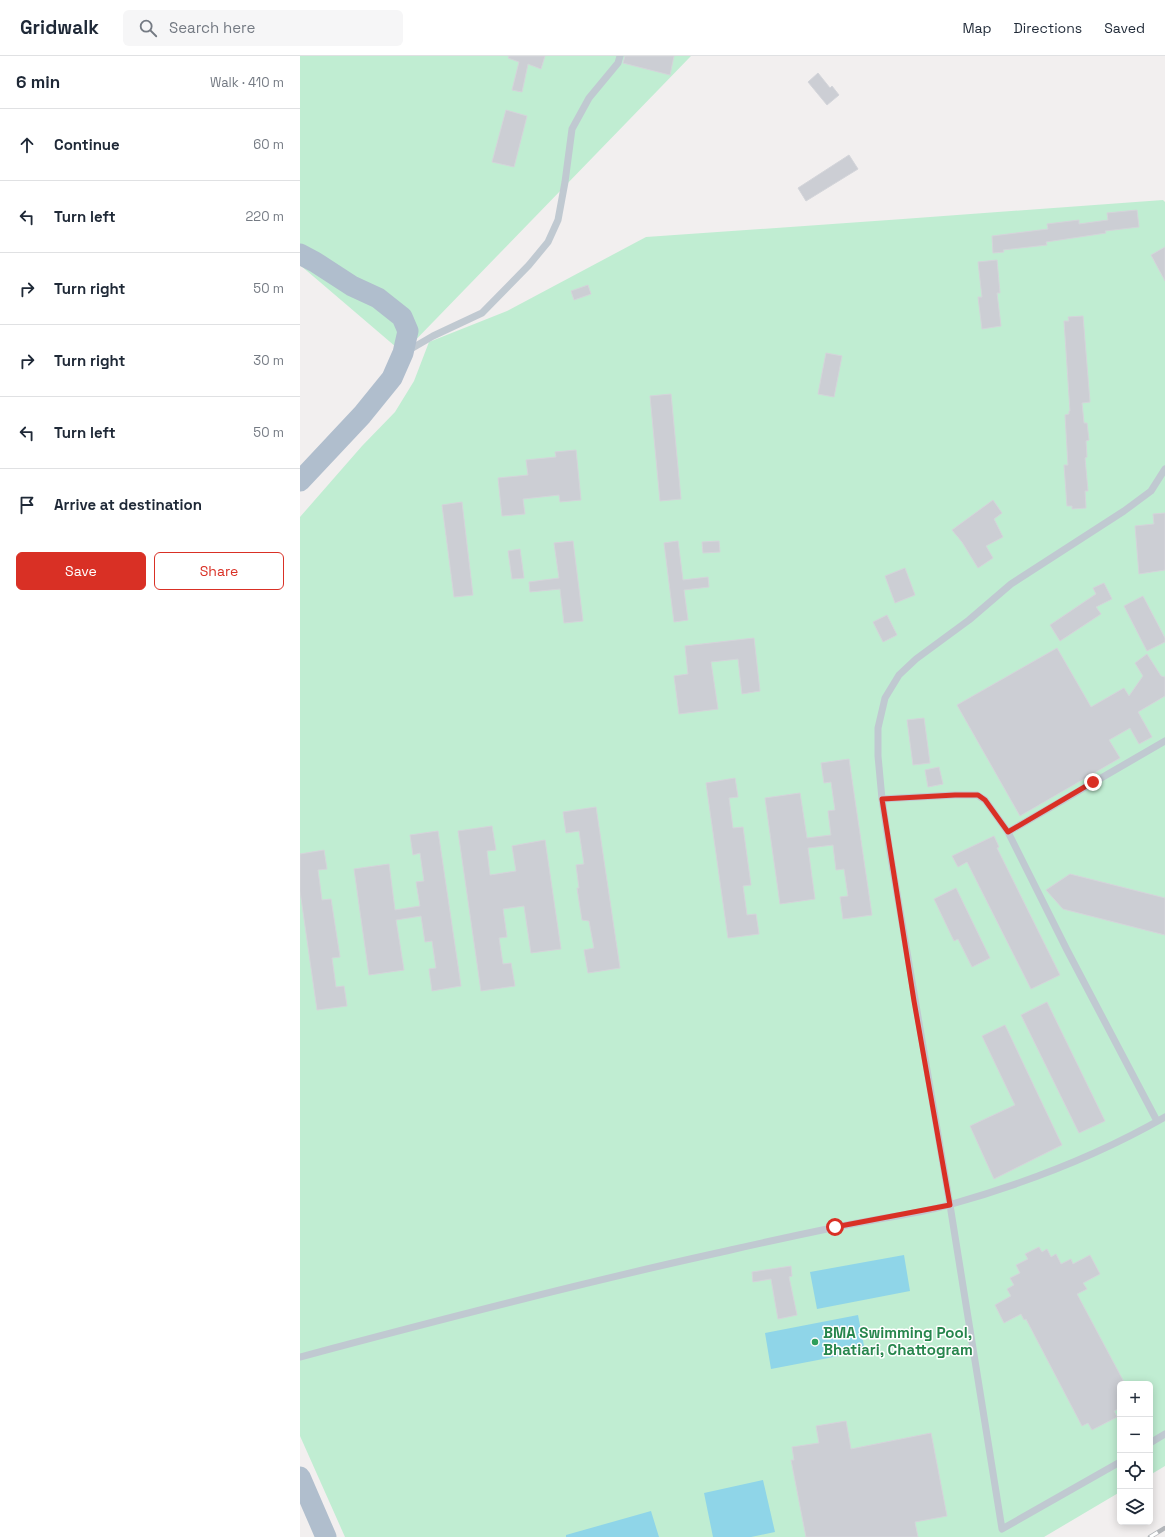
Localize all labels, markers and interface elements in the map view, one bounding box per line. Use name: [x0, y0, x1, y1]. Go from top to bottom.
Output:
search box: [123, 10, 403, 46]
text: Gridwalk: [20, 15, 99, 40]
icon: search: [137, 17, 159, 39]
text: Search here: [169, 18, 255, 37]
text: Map: [962, 19, 992, 37]
text: Directions: [1014, 19, 1082, 37]
text: Saved: [1104, 19, 1145, 37]
text: 6 min: [16, 71, 60, 93]
text: Walk · 410 m: [210, 74, 284, 91]
icon: ahead: [16, 134, 38, 156]
text: Continue: [54, 135, 120, 154]
text: 60 m: [253, 136, 284, 153]
icon: left: [16, 206, 38, 228]
text: Turn left: [54, 207, 116, 226]
text: 220 m: [245, 208, 284, 225]
icon: right: [16, 278, 38, 300]
text: Turn right: [54, 279, 125, 298]
text: 50 m: [253, 280, 284, 297]
icon: right: [16, 350, 38, 372]
text: Turn right: [54, 351, 125, 370]
text: 30 m: [253, 352, 284, 369]
icon: left: [16, 422, 38, 444]
text: Turn left: [54, 423, 116, 442]
text: 50 m: [253, 424, 284, 441]
icon: arrive: [16, 494, 38, 516]
text: Arrive at destination: [54, 495, 202, 514]
button: Save: [16, 552, 146, 590]
button: Share: [154, 552, 284, 590]
route end: [1084, 773, 1102, 791]
route start: [826, 1218, 844, 1236]
place label: BMA Swimming Pool, Bhatiari, Chattogram: [823, 1323, 973, 1359]
marker: BMA Swimming Pool, Bhatiari, Chattogram: [810, 1337, 820, 1347]
map controls: [1117, 1381, 1153, 1525]
button: +: [1117, 1381, 1153, 1417]
button: −: [1117, 1417, 1153, 1453]
button: locate: [1117, 1453, 1153, 1489]
button: layers: [1117, 1489, 1153, 1525]

